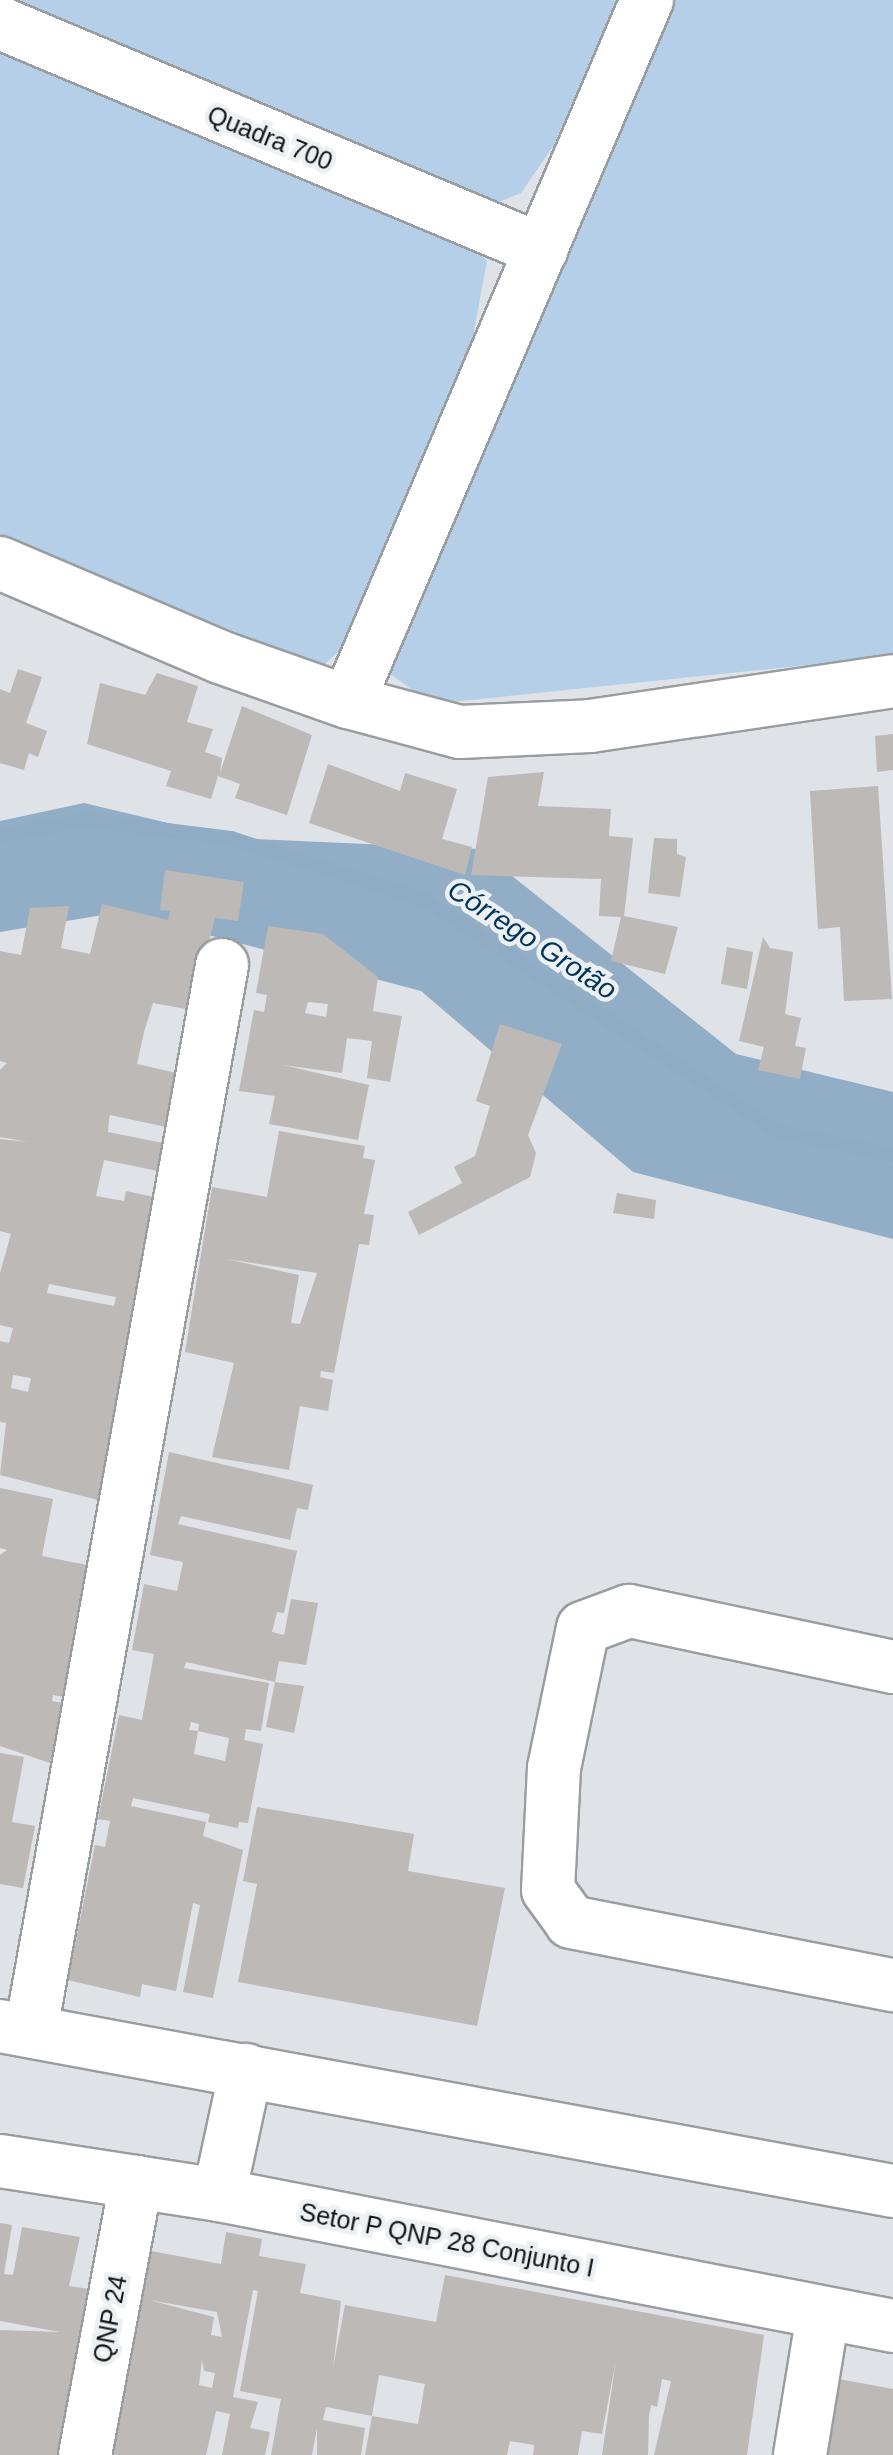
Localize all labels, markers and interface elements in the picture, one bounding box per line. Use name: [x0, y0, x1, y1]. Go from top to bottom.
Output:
street label: Quadra 700: [203, 99, 337, 177]
water label: Córrego Grotão: [441, 873, 623, 1007]
street label: Setor P QNP 28 Conjunto I: [297, 2197, 597, 2283]
street label: QNP 24: [87, 2272, 133, 2366]

